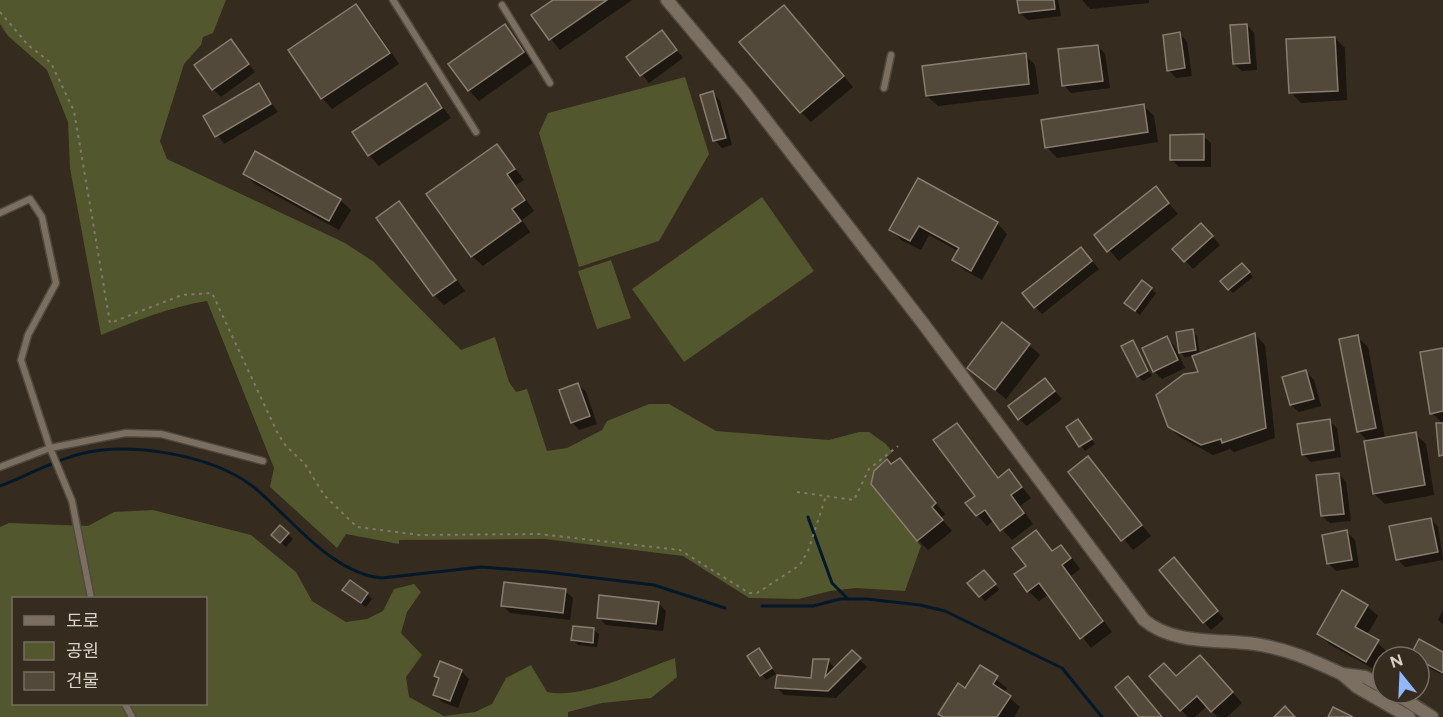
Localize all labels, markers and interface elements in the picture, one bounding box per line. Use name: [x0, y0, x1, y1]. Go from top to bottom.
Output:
legend: [12, 597, 207, 705]
text: 도로: [66, 610, 99, 632]
text: 공원: [66, 640, 99, 662]
north arrow: [1371, 645, 1431, 705]
text: N: [1388, 650, 1405, 672]
text: 건물: [66, 670, 99, 692]

